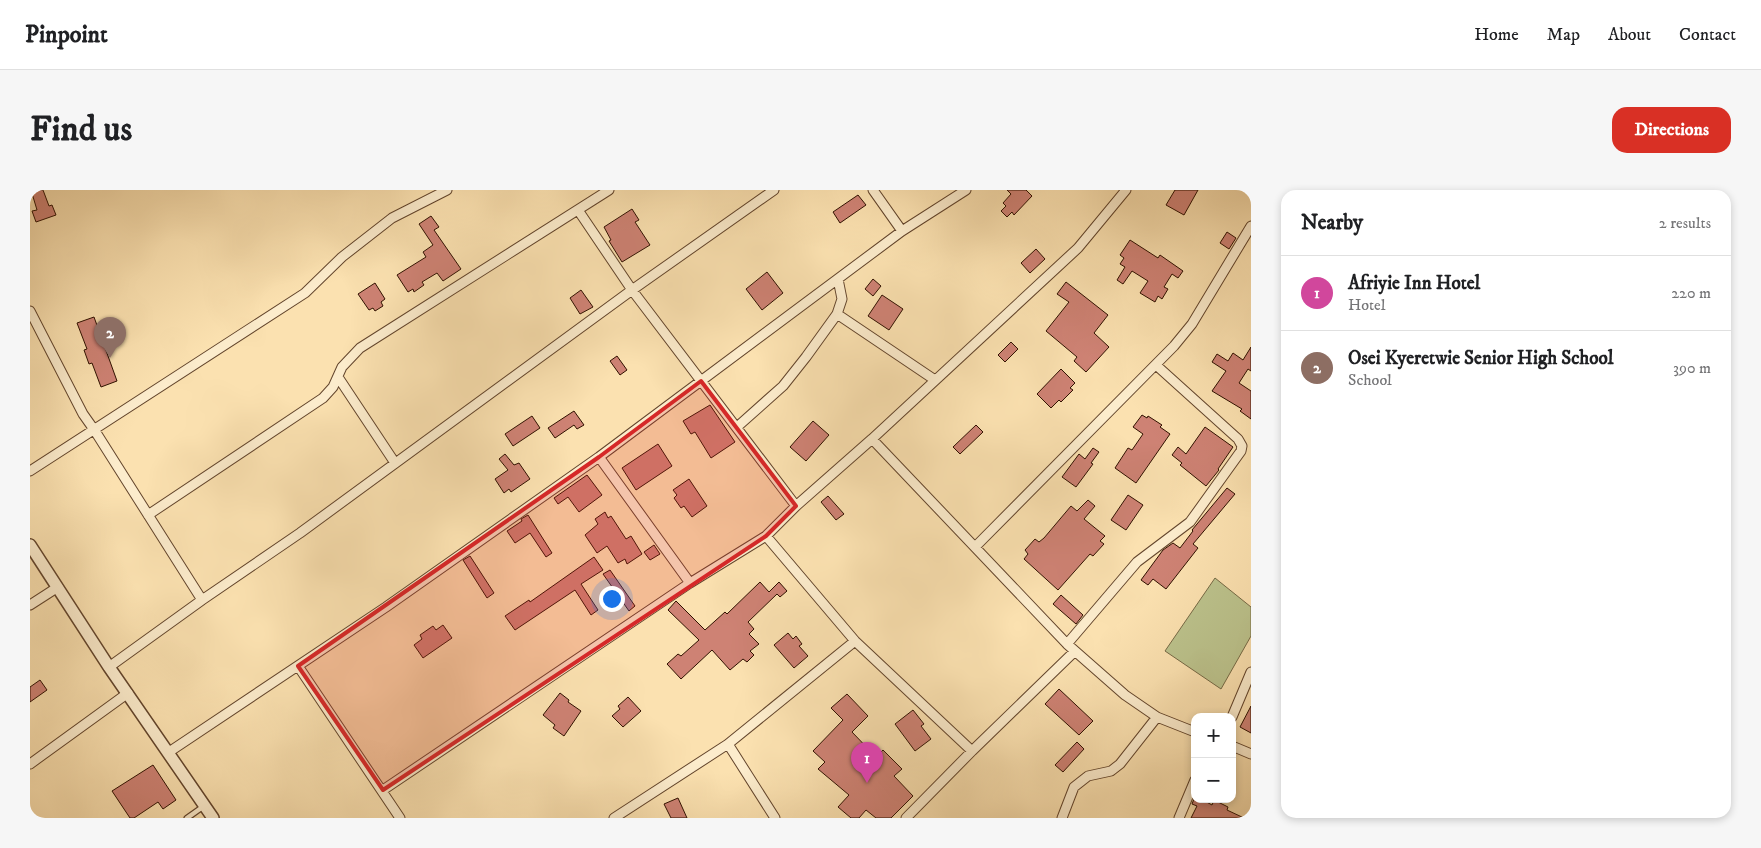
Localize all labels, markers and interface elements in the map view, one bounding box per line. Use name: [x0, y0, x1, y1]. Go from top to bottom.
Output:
text: Pinpoint: [25, 20, 108, 50]
text: Home: [1474, 24, 1519, 46]
text: Map: [1547, 24, 1580, 46]
text: About: [1608, 24, 1651, 46]
text: Contact: [1679, 24, 1736, 46]
button: Directions: [1612, 107, 1731, 153]
text: Find us: [30, 108, 132, 152]
text: Nearby: [1301, 210, 1363, 236]
text: 2 results: [1659, 213, 1711, 233]
text: Afriyie Inn Hotel: [1348, 272, 1480, 295]
text: 1: [1314, 283, 1320, 303]
text: 220 m: [1671, 283, 1711, 303]
text: Hotel: [1348, 295, 1386, 315]
pin: 2: [94, 317, 126, 358]
text: Osei Kyeretwie Senior High School: [1348, 347, 1613, 370]
text: 2: [1313, 358, 1321, 378]
text: 390 m: [1673, 358, 1711, 378]
text: School: [1348, 370, 1392, 390]
your location: [599, 586, 625, 612]
map controls: [1191, 713, 1236, 803]
button: +: [1191, 713, 1236, 758]
pin: 1: [851, 742, 883, 783]
button: −: [1191, 758, 1236, 803]

